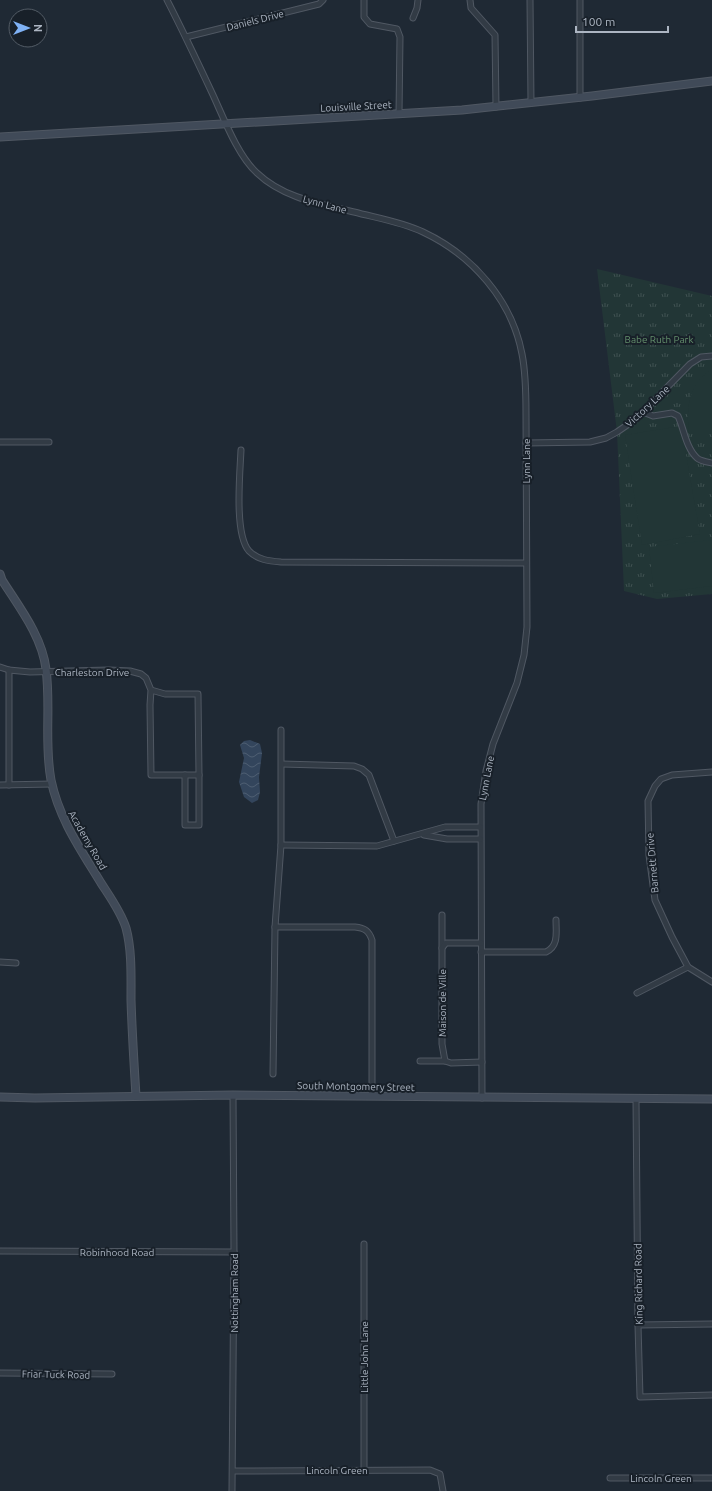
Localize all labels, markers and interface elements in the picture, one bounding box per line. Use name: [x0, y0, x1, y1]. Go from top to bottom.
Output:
north arrow: [8, 8, 48, 48]
street label: Daniels Drive: [225, 8, 285, 33]
scale bar: [576, 8, 668, 34]
text: 100 m: [582, 15, 615, 28]
text: N: [32, 24, 44, 32]
street label: Louisville Street: [320, 99, 392, 114]
street label: Lynn Lane: [302, 193, 348, 216]
park label: Babe Ruth Park: [625, 334, 693, 345]
street label: Victory Lane: [623, 383, 672, 430]
street label: Lynn Lane: [521, 439, 532, 483]
street label: Charleston Drive: [55, 667, 129, 678]
street label: Lynn Lane: [477, 755, 496, 801]
street label: Academy Road: [66, 809, 109, 872]
street label: Barnett Drive: [644, 832, 661, 893]
street label: Maison de Ville: [437, 969, 448, 1037]
street label: South Montgomery Street: [297, 1080, 415, 1093]
street label: King Richard Road: [632, 1243, 645, 1325]
street label: Robinhood Road: [80, 1247, 154, 1258]
street label: Nottingham Road: [229, 1253, 240, 1333]
street label: Little John Lane: [359, 1321, 370, 1393]
street label: Friar Tuck Road: [22, 1368, 91, 1381]
street label: Lincoln Green: [306, 1465, 368, 1476]
street label: Lincoln Green: [630, 1473, 692, 1484]

